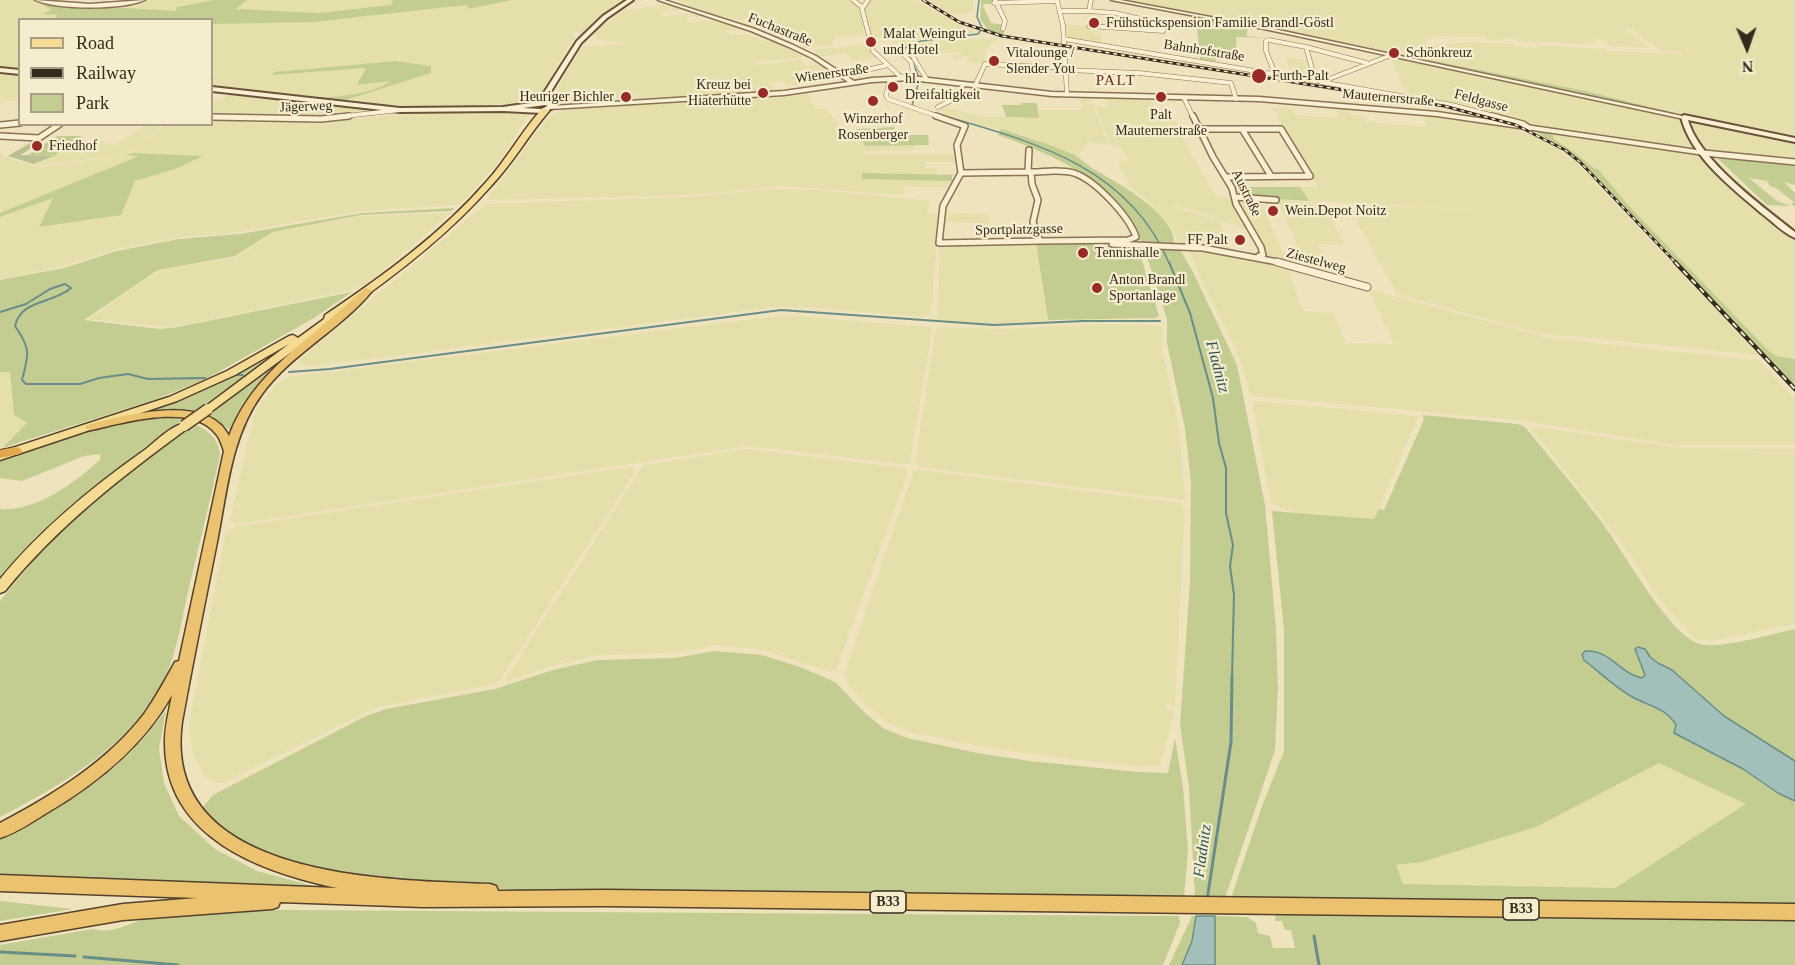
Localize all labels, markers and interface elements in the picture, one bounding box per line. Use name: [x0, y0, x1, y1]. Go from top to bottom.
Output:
street label: Fuchastraße: [745, 10, 815, 50]
place label: Frühstückspension Familie Brandl-Göstl: [1106, 15, 1334, 31]
marker: Frühstückspension Familie Brandl-Göstl: [1087, 16, 1101, 30]
legend: [18, 18, 213, 126]
north arrow: [1717, 18, 1777, 78]
place label: Malat Weingut und Hotel: [883, 26, 966, 58]
text: Road: [76, 33, 114, 53]
marker: Malat Weingut und Hotel: [864, 35, 878, 49]
street label: Bahnhofstraße: [1162, 36, 1246, 66]
place label: Vitalounge / Slender You: [1006, 45, 1075, 78]
place label: Schönkreuz: [1406, 45, 1472, 61]
marker: Schönkreuz: [1387, 46, 1401, 60]
marker: Vitalounge / Slender You: [987, 54, 1001, 68]
text: N: [1742, 58, 1754, 75]
street label: Wienerstraße: [794, 61, 870, 87]
text: Railway: [76, 63, 136, 83]
marker: Furth-Palt: [1250, 67, 1268, 85]
place label: Furth-Palt: [1272, 68, 1329, 84]
place label: hl. Dreifaltigkeit: [905, 71, 980, 104]
district label: PALT: [1096, 72, 1136, 90]
place label: Kreuz bei Hiaterhütte: [688, 77, 751, 110]
marker: hl. Dreifaltigkeit: [886, 80, 900, 94]
marker: Kreuz bei Hiaterhütte: [756, 86, 770, 100]
street label: Mauternerstraße: [1342, 86, 1434, 110]
street label: Feldgasse: [1452, 86, 1510, 116]
place label: Heuriger Bichler: [520, 89, 614, 105]
marker: Heuriger Bichler: [619, 90, 633, 104]
marker: Palt Mauternerstraße: [1154, 90, 1168, 104]
text: Park: [76, 93, 109, 113]
marker: Winzerhof Rosenberger: [866, 94, 880, 108]
street label: Jägerweg: [279, 98, 333, 116]
place label: Palt Mauternerstraße: [1115, 107, 1207, 140]
place label: Winzerhof Rosenberger: [838, 111, 908, 144]
place label: Friedhof: [49, 138, 97, 154]
marker: Friedhof: [30, 139, 44, 153]
street label: Austraße: [1227, 167, 1265, 219]
place label: Wein.Depot Noitz: [1285, 203, 1387, 219]
marker: Wein.Depot Noitz: [1266, 204, 1280, 218]
street label: Sportplatzgasse: [975, 221, 1063, 239]
place label: FF Palt: [1187, 232, 1228, 248]
marker: FF Palt: [1233, 233, 1247, 247]
place label: Tennishalle: [1095, 245, 1159, 261]
street label: Ziestelweg: [1284, 245, 1348, 277]
marker: Tennishalle: [1076, 246, 1090, 260]
place label: Anton Brandl Sportanlage: [1109, 272, 1186, 304]
marker: Anton Brandl Sportanlage: [1090, 281, 1104, 295]
water label: Fladnitz: [1201, 339, 1233, 395]
water label: Fladnitz: [1190, 823, 1216, 879]
road number: B33: [870, 891, 906, 913]
road number: B33: [1503, 898, 1539, 920]

